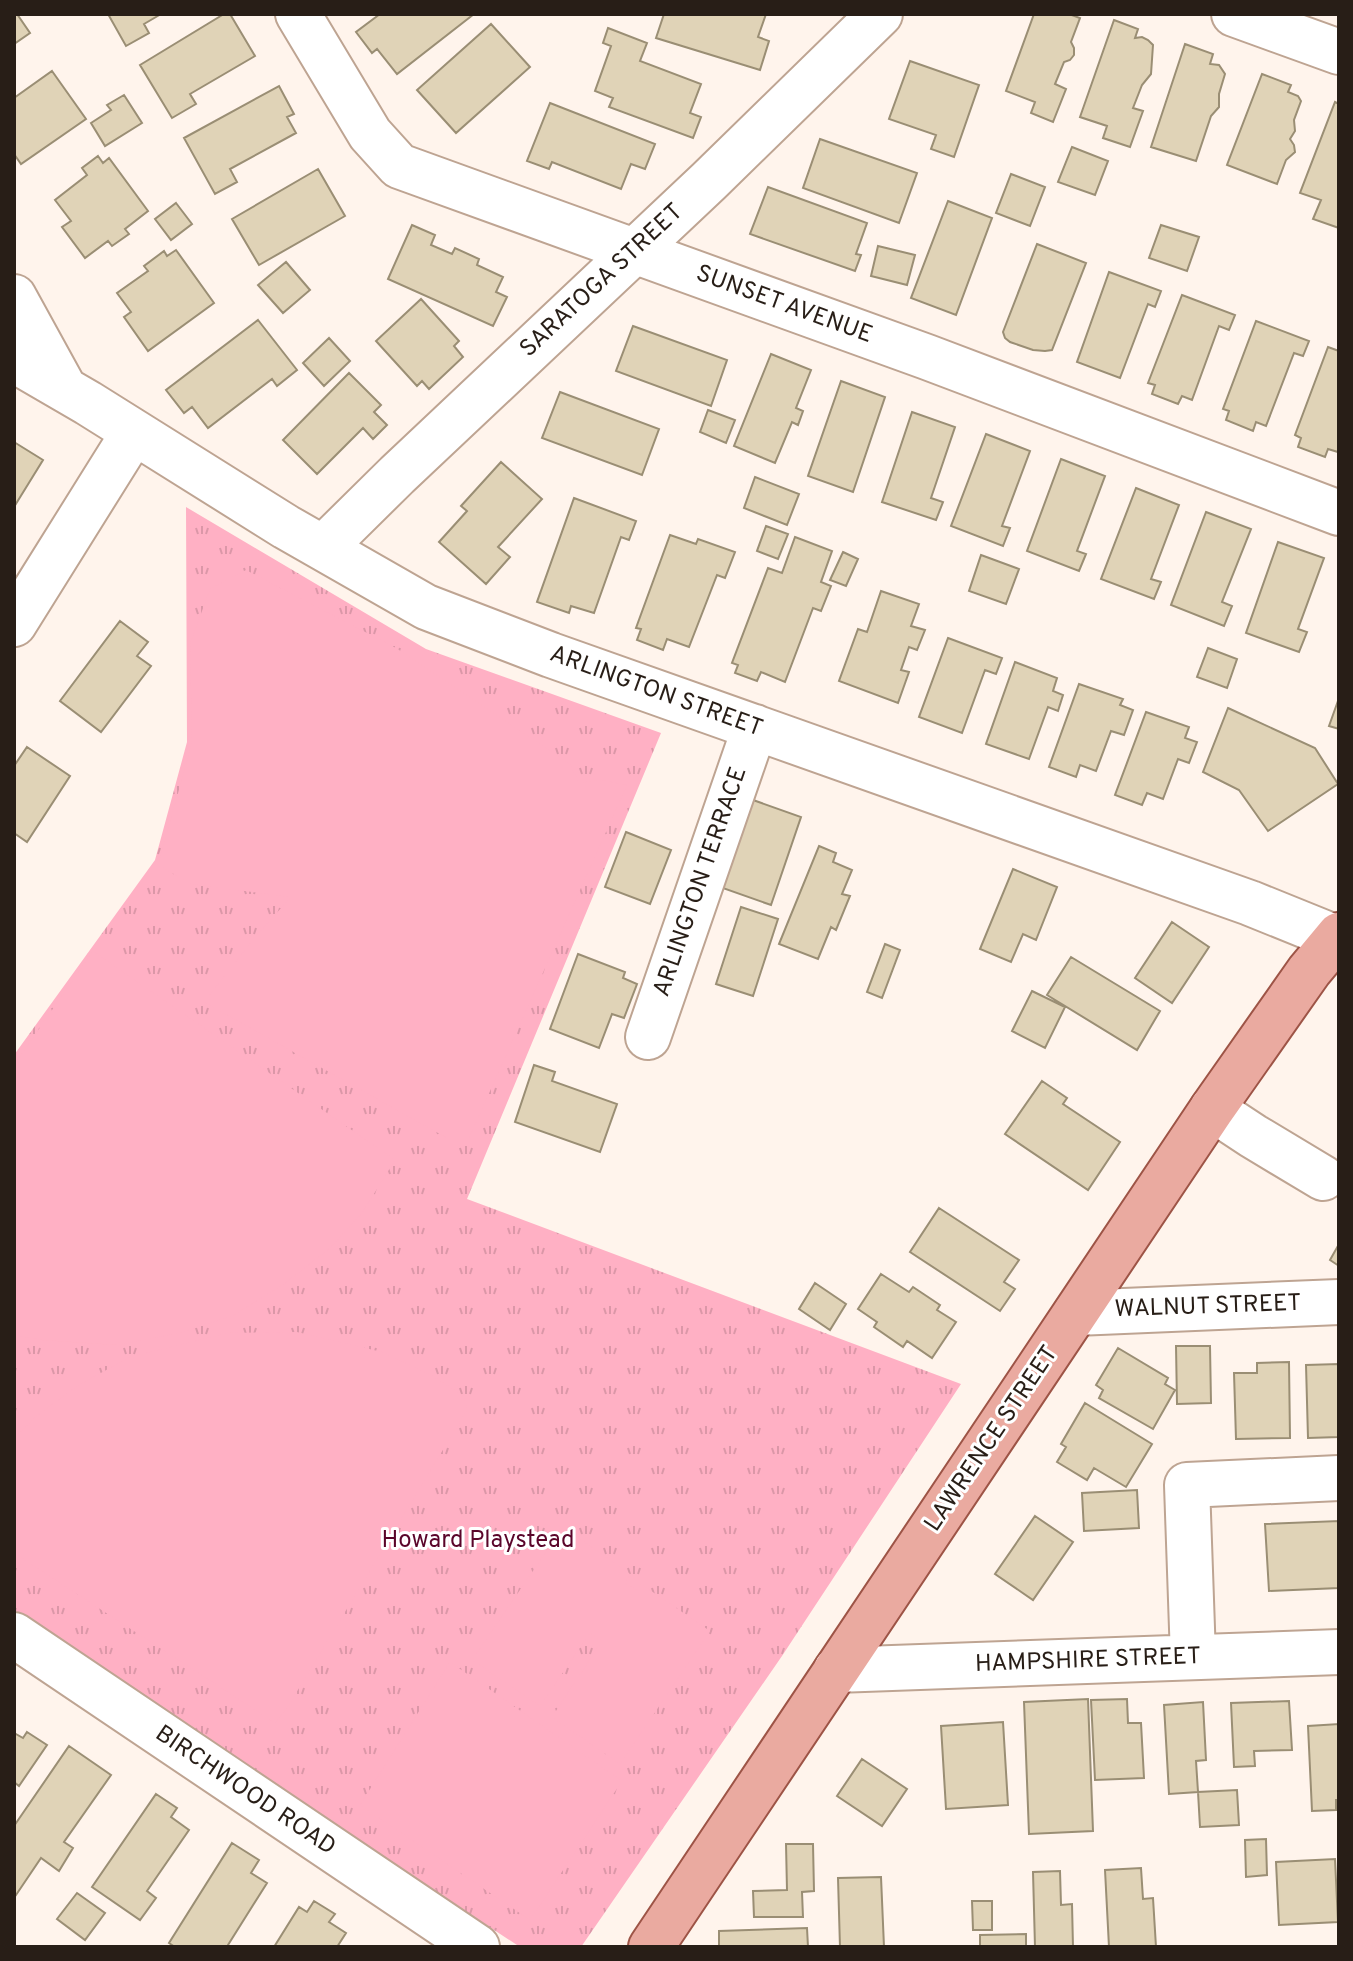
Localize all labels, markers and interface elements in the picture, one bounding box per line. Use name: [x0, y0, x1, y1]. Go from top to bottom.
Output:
street label: SARATOGA STREET: [514, 198, 690, 364]
street label: SUNSET AVENUE: [692, 259, 876, 351]
street label: ARLINGTON STREET: [545, 640, 767, 744]
street label: ARLINGTON TERRACE: [648, 763, 754, 1001]
street label: WALNUT STREET: [1114, 1289, 1302, 1325]
street label: LAWRENCE STREET: [919, 1340, 1065, 1538]
park label: Howard Playstead: [381, 1526, 575, 1556]
street label: HAMPSHIRE STREET: [975, 1642, 1201, 1680]
street label: BIRCHWOOD ROAD: [149, 1719, 341, 1863]

